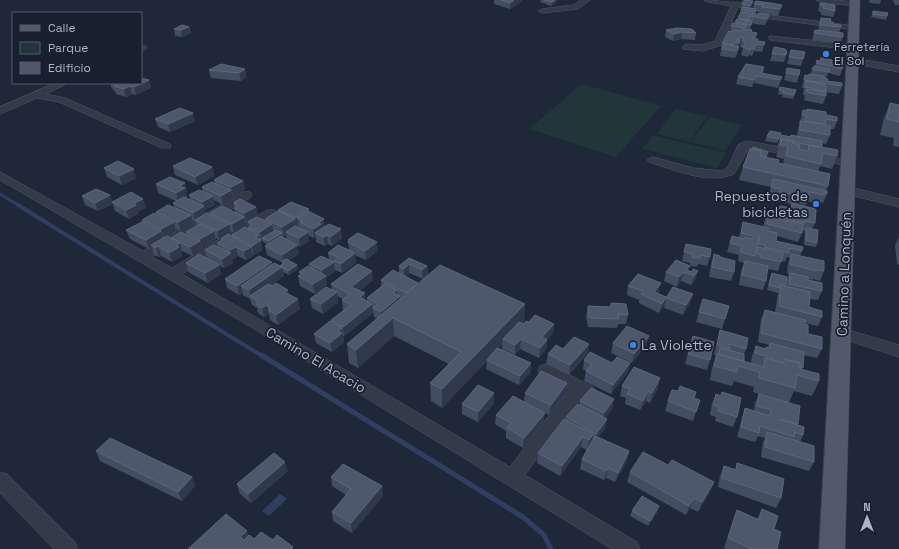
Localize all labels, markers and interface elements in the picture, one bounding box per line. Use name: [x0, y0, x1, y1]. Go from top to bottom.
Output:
legend: [12, 12, 142, 84]
text: Calle: [48, 20, 76, 36]
place label: Ferretería El Sol: [834, 39, 890, 69]
text: Parque: [48, 40, 88, 56]
marker: Ferretería El Sol: [821, 49, 831, 59]
text: Edificio: [48, 60, 91, 76]
place label: Repuestos de bicicletas: [715, 187, 808, 221]
marker: Repuestos de bicicletas: [811, 199, 821, 209]
street label: Camino a Lonquén: [833, 212, 855, 336]
street label: Camino El Acacio: [263, 323, 369, 397]
place label: La Violette: [641, 336, 712, 354]
marker: La Violette: [628, 340, 638, 350]
north arrow: [847, 497, 887, 537]
text: N: [863, 500, 871, 514]

